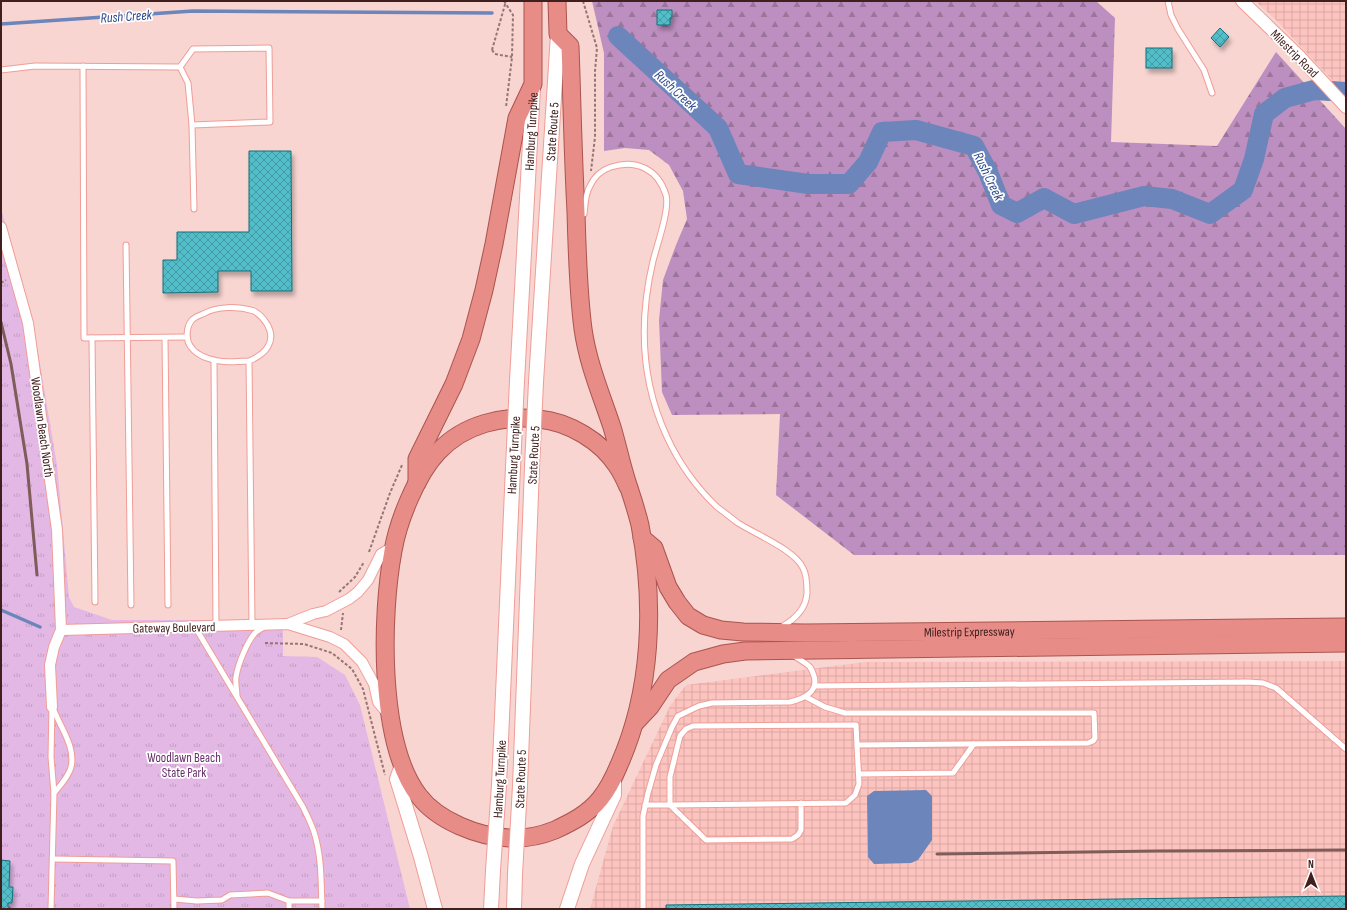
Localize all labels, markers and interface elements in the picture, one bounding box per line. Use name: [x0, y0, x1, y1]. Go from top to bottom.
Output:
water label: Rush Creek: [100, 6, 153, 27]
street label: Milestrip Road: [1267, 26, 1322, 81]
water label: Rush Creek: [651, 67, 701, 115]
street label: Hamburg Turnpike: [522, 92, 542, 171]
street label: State Route 5: [543, 102, 563, 161]
water label: Rush Creek: [970, 149, 1008, 204]
street label: Woodlawn Beach North: [27, 376, 57, 478]
street label: Hamburg Turnpike: [504, 416, 524, 495]
street label: State Route 5: [524, 425, 544, 485]
street label: Gateway Boulevard: [133, 619, 215, 637]
street label: Milestrip Expressway: [924, 624, 1015, 641]
street label: Hamburg Turnpike: [490, 740, 510, 819]
street label: State Route 5: [512, 749, 530, 809]
park label: Woodlawn Beach State Park: [147, 750, 221, 781]
north arrow: [1291, 854, 1331, 894]
text: N: [1308, 858, 1314, 871]

